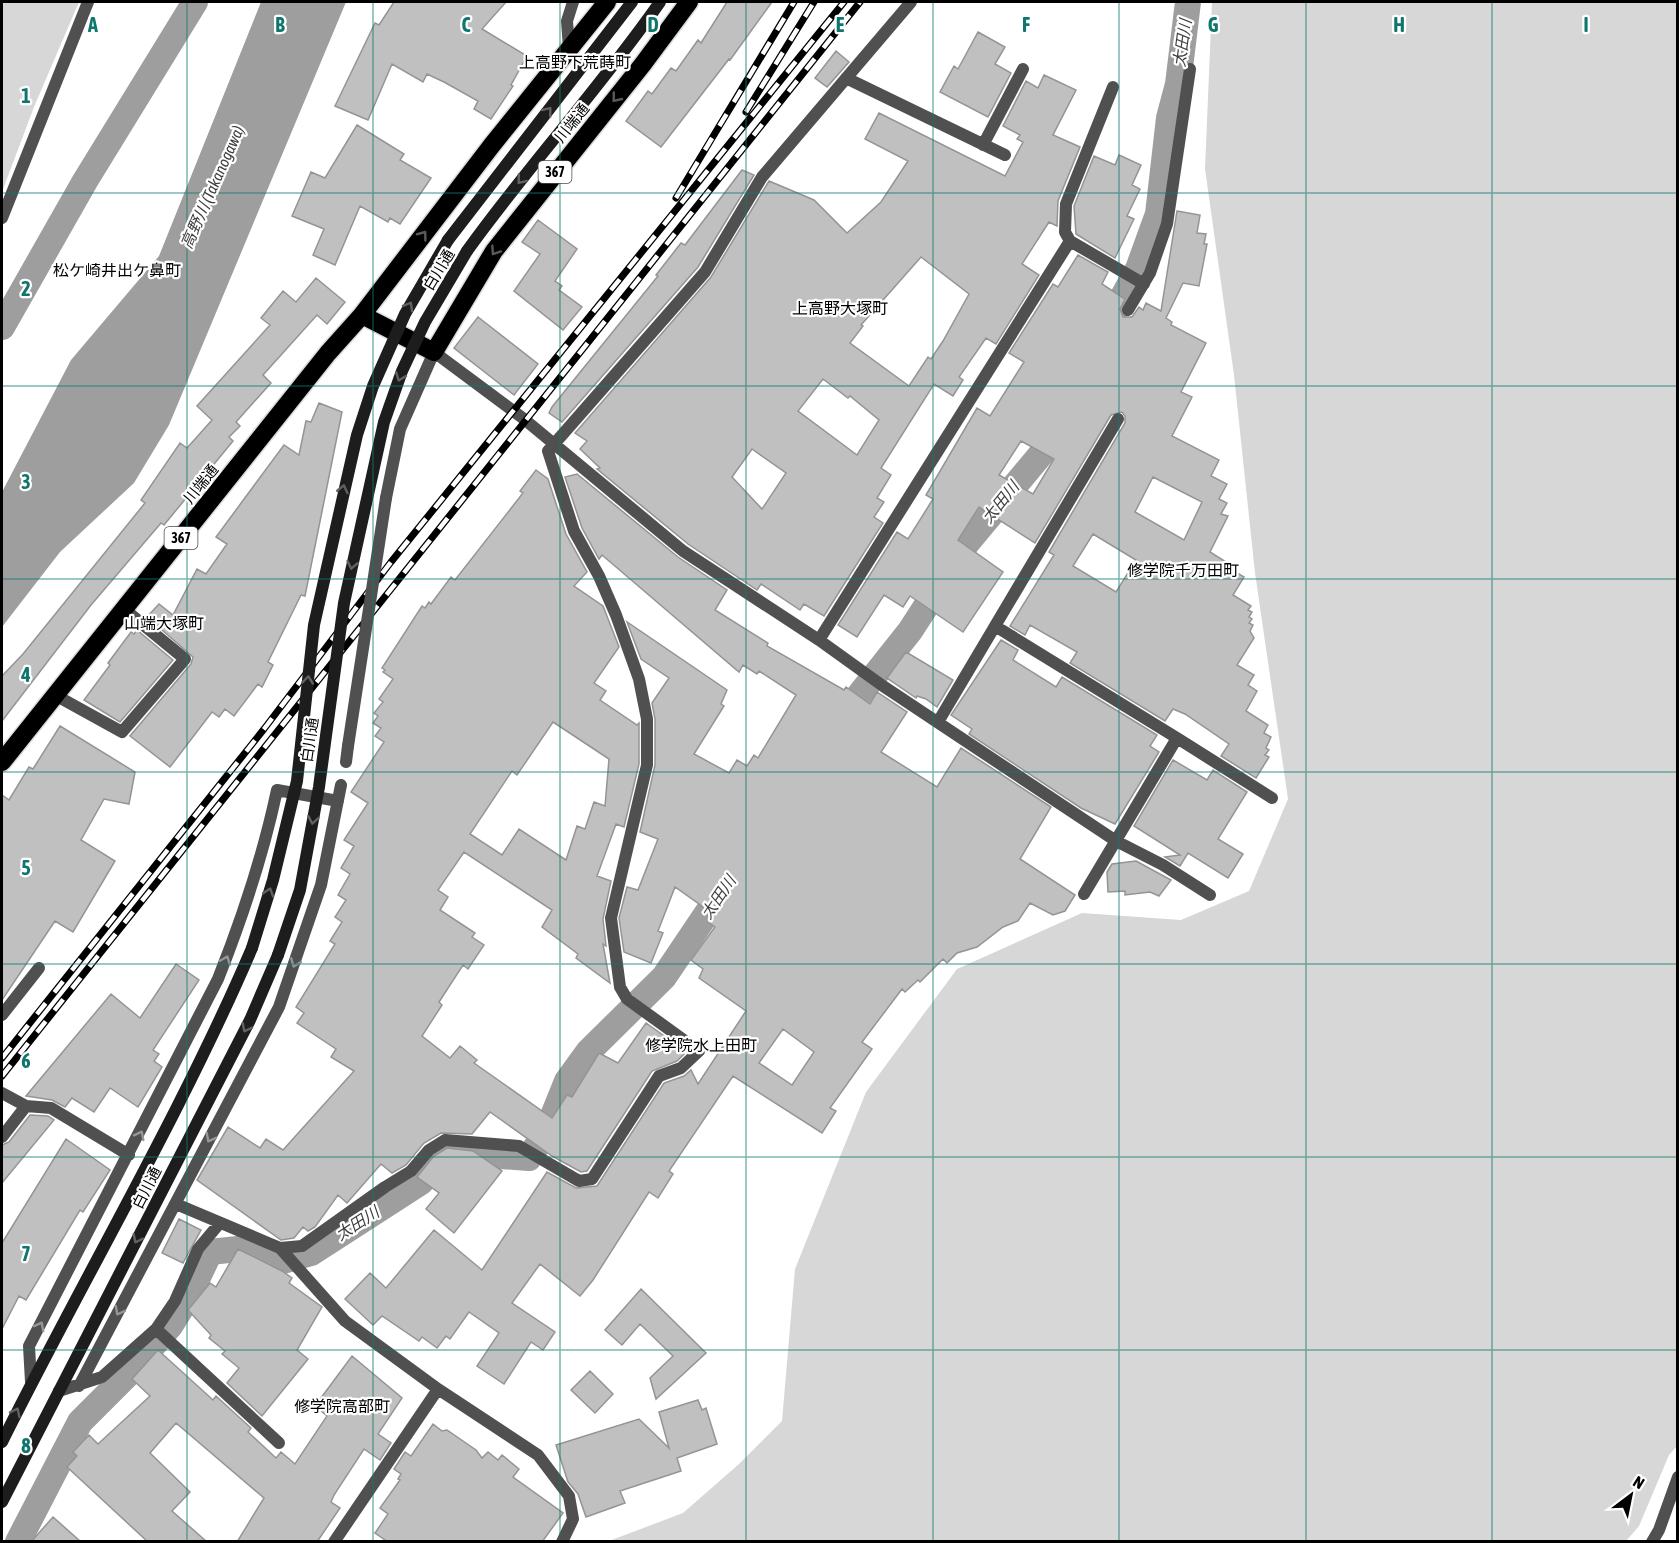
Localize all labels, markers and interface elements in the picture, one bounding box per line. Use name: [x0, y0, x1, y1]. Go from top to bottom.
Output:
text: A: [87, 13, 98, 36]
text: B: [275, 13, 285, 36]
text: C: [462, 13, 471, 36]
text: D: [647, 13, 659, 36]
text: E: [836, 13, 845, 36]
text: F: [1022, 13, 1030, 36]
text: G: [1208, 13, 1219, 36]
text: H: [1393, 13, 1405, 36]
text: I: [1583, 13, 1589, 36]
water label: 太田川: [1170, 16, 1195, 68]
district label: 上高野下荒蒔町: [519, 53, 631, 71]
text: 1: [21, 84, 31, 107]
one-way arrow: [612, 91, 623, 102]
street label: 川端通: [551, 100, 592, 146]
one-way arrow: [541, 107, 552, 118]
water label: 高野川 (Takanogawa): [177, 123, 248, 252]
road number: 367: [538, 161, 572, 183]
one-way arrow: [517, 173, 528, 184]
one-way arrow: [415, 230, 426, 241]
one-way arrow: [491, 244, 502, 255]
street label: 白川通: [420, 246, 457, 293]
district label: 松ケ崎井出ケ鼻町: [53, 261, 181, 279]
text: 2: [21, 277, 31, 300]
district label: 上高野大塚町: [792, 299, 888, 317]
one-way arrow: [402, 302, 413, 312]
one-way arrow: [395, 371, 407, 382]
street label: 川端通: [180, 461, 221, 507]
text: 3: [21, 470, 31, 493]
water label: 太田川: [978, 476, 1023, 526]
one-way arrow: [336, 484, 349, 494]
road number: 367: [164, 527, 198, 549]
one-way arrow: [346, 560, 359, 570]
district label: 修学院千万田町: [1127, 561, 1239, 579]
district label: 山端大塚町: [124, 614, 204, 632]
text: 4: [20, 663, 31, 686]
one-way arrow: [301, 676, 314, 685]
street label: 白川通: [298, 716, 321, 763]
one-way arrow: [307, 815, 320, 825]
text: 5: [21, 856, 31, 879]
water label: 太田川: [697, 870, 740, 922]
one-way arrow: [262, 887, 274, 898]
one-way arrow: [219, 955, 231, 966]
one-way arrow: [290, 957, 303, 968]
one-way arrow: [241, 1022, 253, 1033]
district label: 修学院水上田町: [645, 1036, 757, 1054]
text: 6: [21, 1049, 31, 1072]
one-way arrow: [132, 1130, 144, 1141]
one-way arrow: [206, 1132, 217, 1143]
street label: 白川通: [129, 1164, 164, 1212]
water label: 太田川: [332, 1201, 384, 1244]
one-way arrow: [133, 1232, 145, 1243]
text: 7: [21, 1242, 31, 1265]
one-way arrow: [115, 1304, 126, 1315]
one-way arrow: [33, 1322, 44, 1333]
district label: 修学院高部町: [294, 1397, 390, 1415]
one-way arrow: [9, 1407, 21, 1418]
text: 8: [21, 1434, 31, 1457]
north arrow: [1601, 1465, 1661, 1525]
text: N: [1630, 1472, 1648, 1492]

